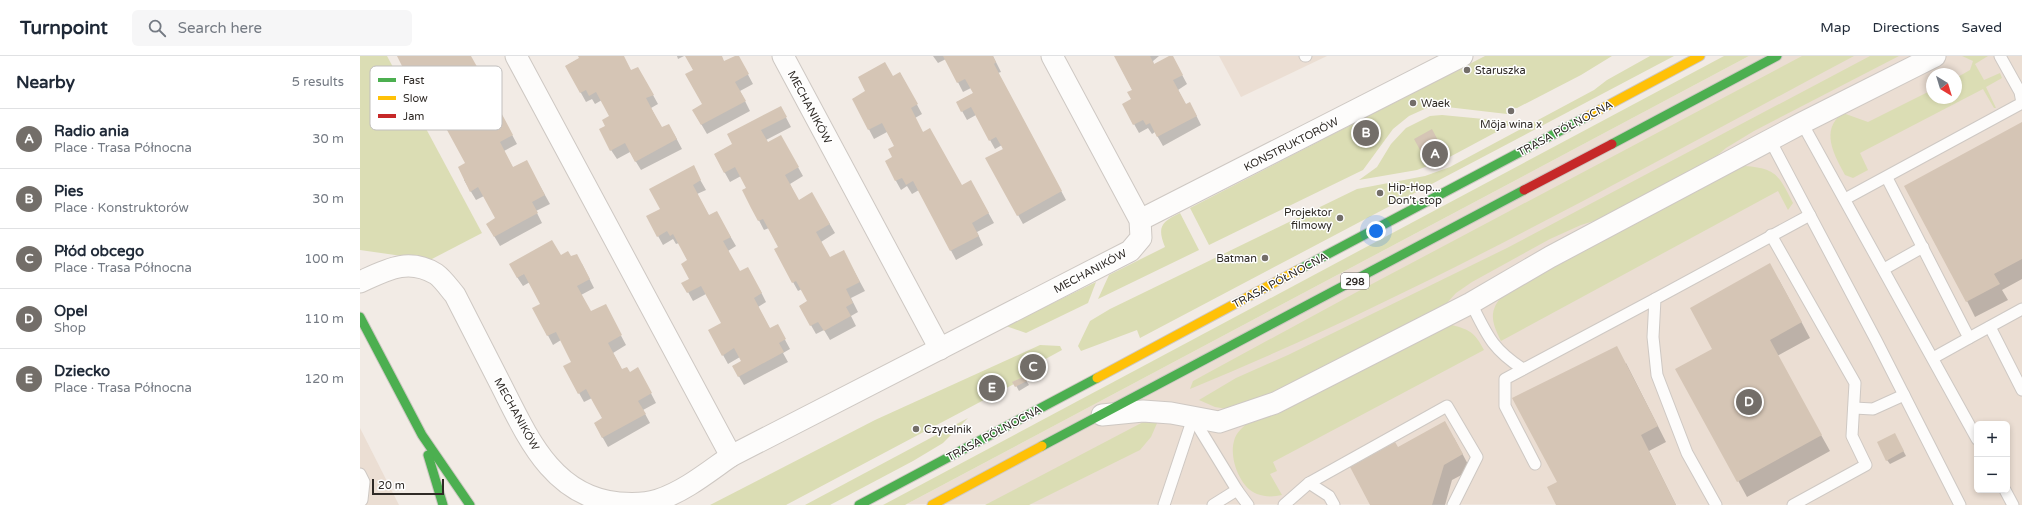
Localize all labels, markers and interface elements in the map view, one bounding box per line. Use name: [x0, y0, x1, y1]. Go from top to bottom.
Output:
search box: [132, 10, 412, 46]
text: Turnpoint: [20, 17, 108, 39]
icon: search: [146, 17, 168, 39]
text: Search here: [178, 19, 262, 37]
text: Map: [1820, 19, 1851, 36]
text: Directions: [1873, 19, 1940, 36]
text: Saved: [1962, 19, 2002, 36]
place label: Staruszka: [1475, 64, 1526, 77]
marker: Staruszka: [1462, 65, 1472, 75]
legend: [370, 66, 502, 130]
street label: MECHANIKÓW: [785, 68, 835, 146]
north arrow: [1926, 68, 1962, 104]
text: Nearby: [16, 72, 75, 93]
text: 5 results: [292, 74, 344, 90]
text: Fast: [403, 74, 424, 87]
text: Slow: [403, 92, 428, 105]
place label: Waek: [1421, 97, 1450, 110]
street label: TRASA PÓŁNOCNA: [1515, 97, 1615, 159]
marker: Waek: [1408, 98, 1418, 108]
marker: Möja wina x: [1506, 106, 1516, 116]
text: Jam: [403, 110, 424, 123]
street label: KONSTRUKTORÓW: [1241, 114, 1341, 174]
pin: B: [1353, 118, 1379, 148]
place label: Möja wina x: [1480, 118, 1542, 131]
text: Radio ania: [54, 122, 129, 140]
text: A: [24, 131, 34, 147]
text: 30 m: [312, 131, 344, 147]
pin: A: [1422, 139, 1448, 169]
text: Place · Trasa Północna: [54, 140, 192, 156]
place label: Hip-Hop... Don't stop: [1388, 181, 1442, 207]
text: Pies: [54, 182, 83, 200]
marker: Hip-Hop... Don't stop: [1375, 188, 1385, 198]
text: B: [24, 191, 34, 207]
text: 30 m: [312, 191, 344, 207]
text: Place · Konstruktorów: [54, 200, 189, 216]
place label: Projektor filmowy: [1284, 206, 1333, 232]
marker: Projektor filmowy: [1335, 213, 1345, 223]
your location: [1366, 221, 1386, 241]
text: Płód obcego: [54, 242, 144, 260]
street label: MECHANIKÓW: [1051, 246, 1129, 296]
street label: TRASA PÓŁNOCNA: [1230, 249, 1330, 311]
text: C: [24, 251, 34, 267]
text: 100 m: [304, 251, 344, 267]
place label: Batman: [1216, 252, 1257, 265]
marker: Batman: [1260, 253, 1270, 263]
text: Place · Trasa Północna: [54, 260, 192, 276]
road number: 298: [1341, 273, 1369, 289]
text: Opel: [54, 302, 88, 320]
text: D: [24, 311, 34, 327]
text: 110 m: [304, 311, 344, 327]
text: Shop: [54, 320, 86, 336]
pin: C: [1020, 352, 1046, 382]
text: Dziecko: [54, 362, 110, 380]
text: E: [25, 371, 33, 387]
text: 120 m: [304, 371, 344, 387]
pin: E: [979, 373, 1005, 403]
street label: MECHANIKÓW: [491, 375, 543, 453]
text: Place · Trasa Północna: [54, 380, 192, 396]
pin: D: [1736, 387, 1762, 417]
street label: TRASA PÓŁNOCNA: [944, 402, 1044, 464]
map controls: [1974, 421, 2010, 493]
button: +: [1974, 421, 2010, 457]
place label: Czytelnik: [924, 423, 972, 436]
marker: Czytelnik: [911, 424, 921, 434]
button: −: [1974, 457, 2010, 493]
scale bar: [372, 477, 444, 496]
text: 20 m: [378, 479, 405, 492]

